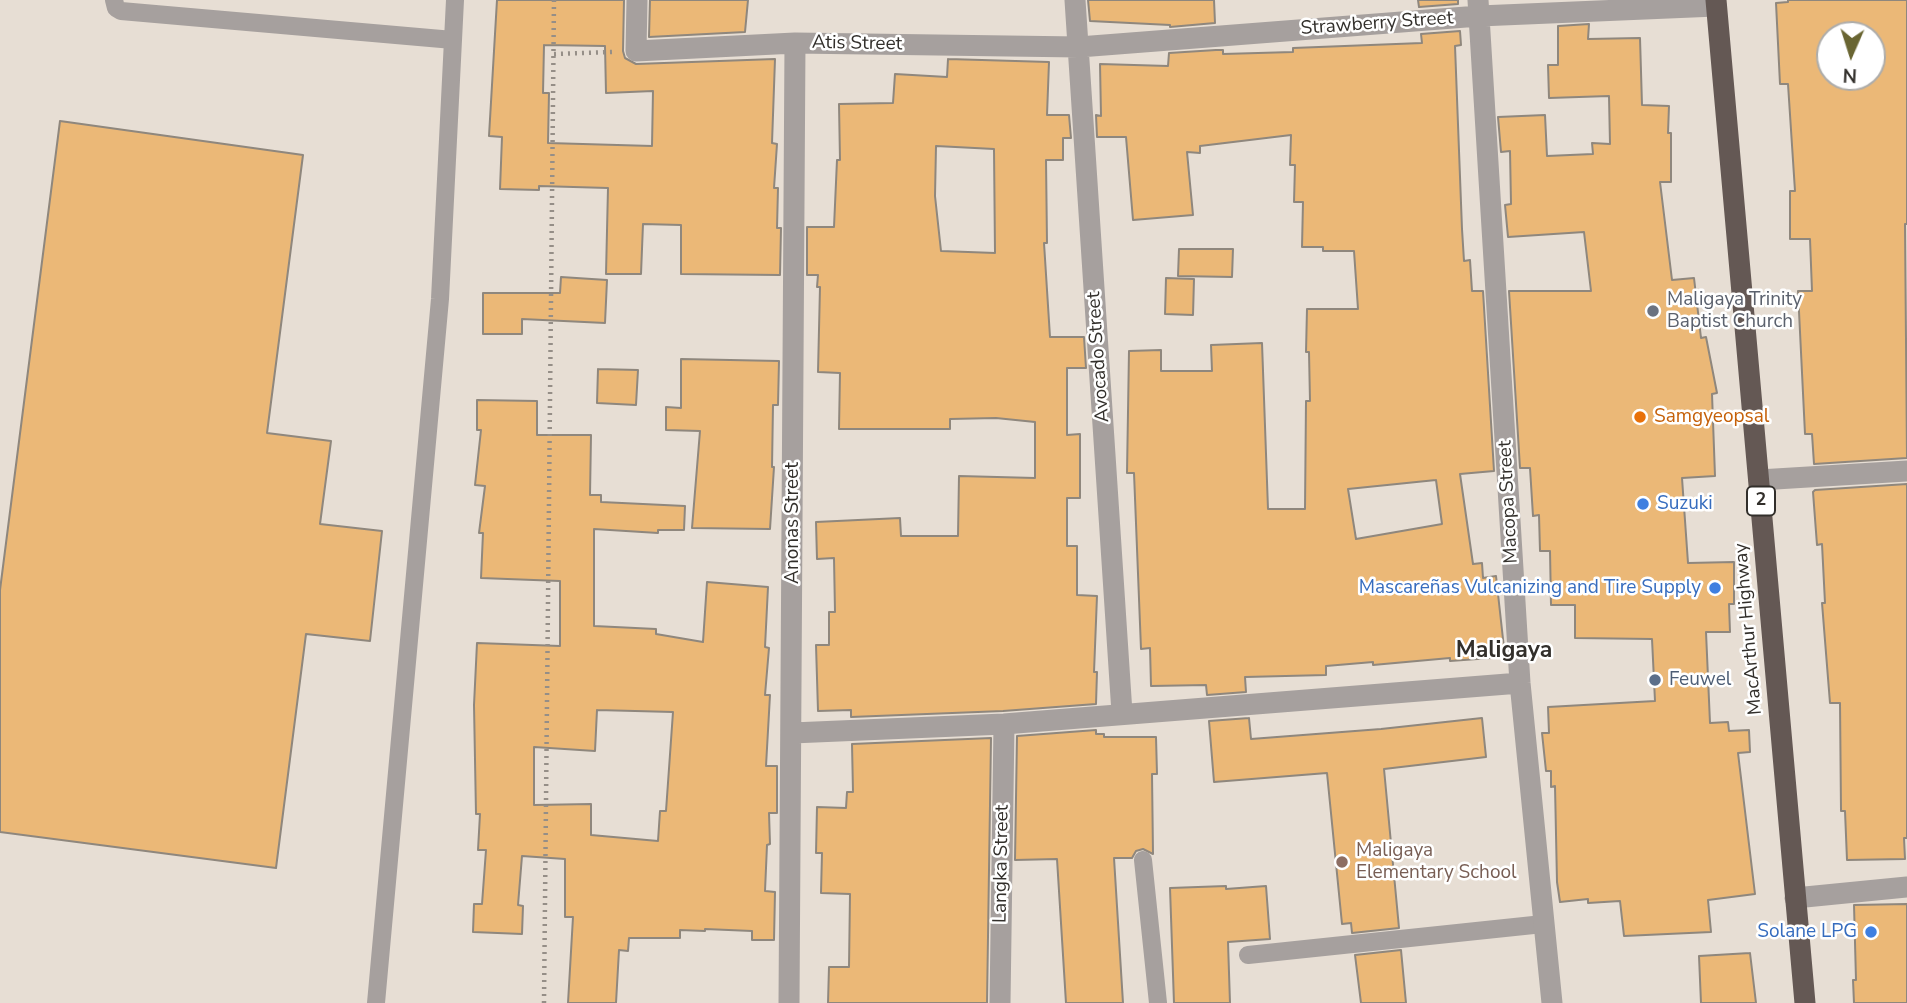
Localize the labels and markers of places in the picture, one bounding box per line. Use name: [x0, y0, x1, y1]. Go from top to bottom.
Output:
place label: Maligaya Trinity Baptist Church: [1667, 289, 1802, 333]
marker: Maligaya Trinity Baptist Church: [1645, 303, 1661, 319]
place label: Samgyeopsal: [1654, 406, 1769, 428]
marker: Samgyeopsal: [1632, 409, 1648, 425]
place label: Suzuki: [1657, 493, 1713, 515]
marker: Suzuki: [1635, 496, 1651, 512]
place label: Mascareñas Vulcanizing and Tire Supply: [1359, 577, 1701, 599]
marker: Mascareñas Vulcanizing and Tire Supply: [1707, 580, 1723, 596]
place label: Feuwel: [1669, 669, 1731, 691]
marker: Feuwel: [1647, 672, 1663, 688]
place label: Maligaya Elementary School: [1356, 840, 1517, 884]
marker: Maligaya Elementary School: [1334, 854, 1350, 870]
place label: Solane LPG: [1757, 921, 1857, 943]
marker: Solane LPG: [1863, 924, 1879, 940]

